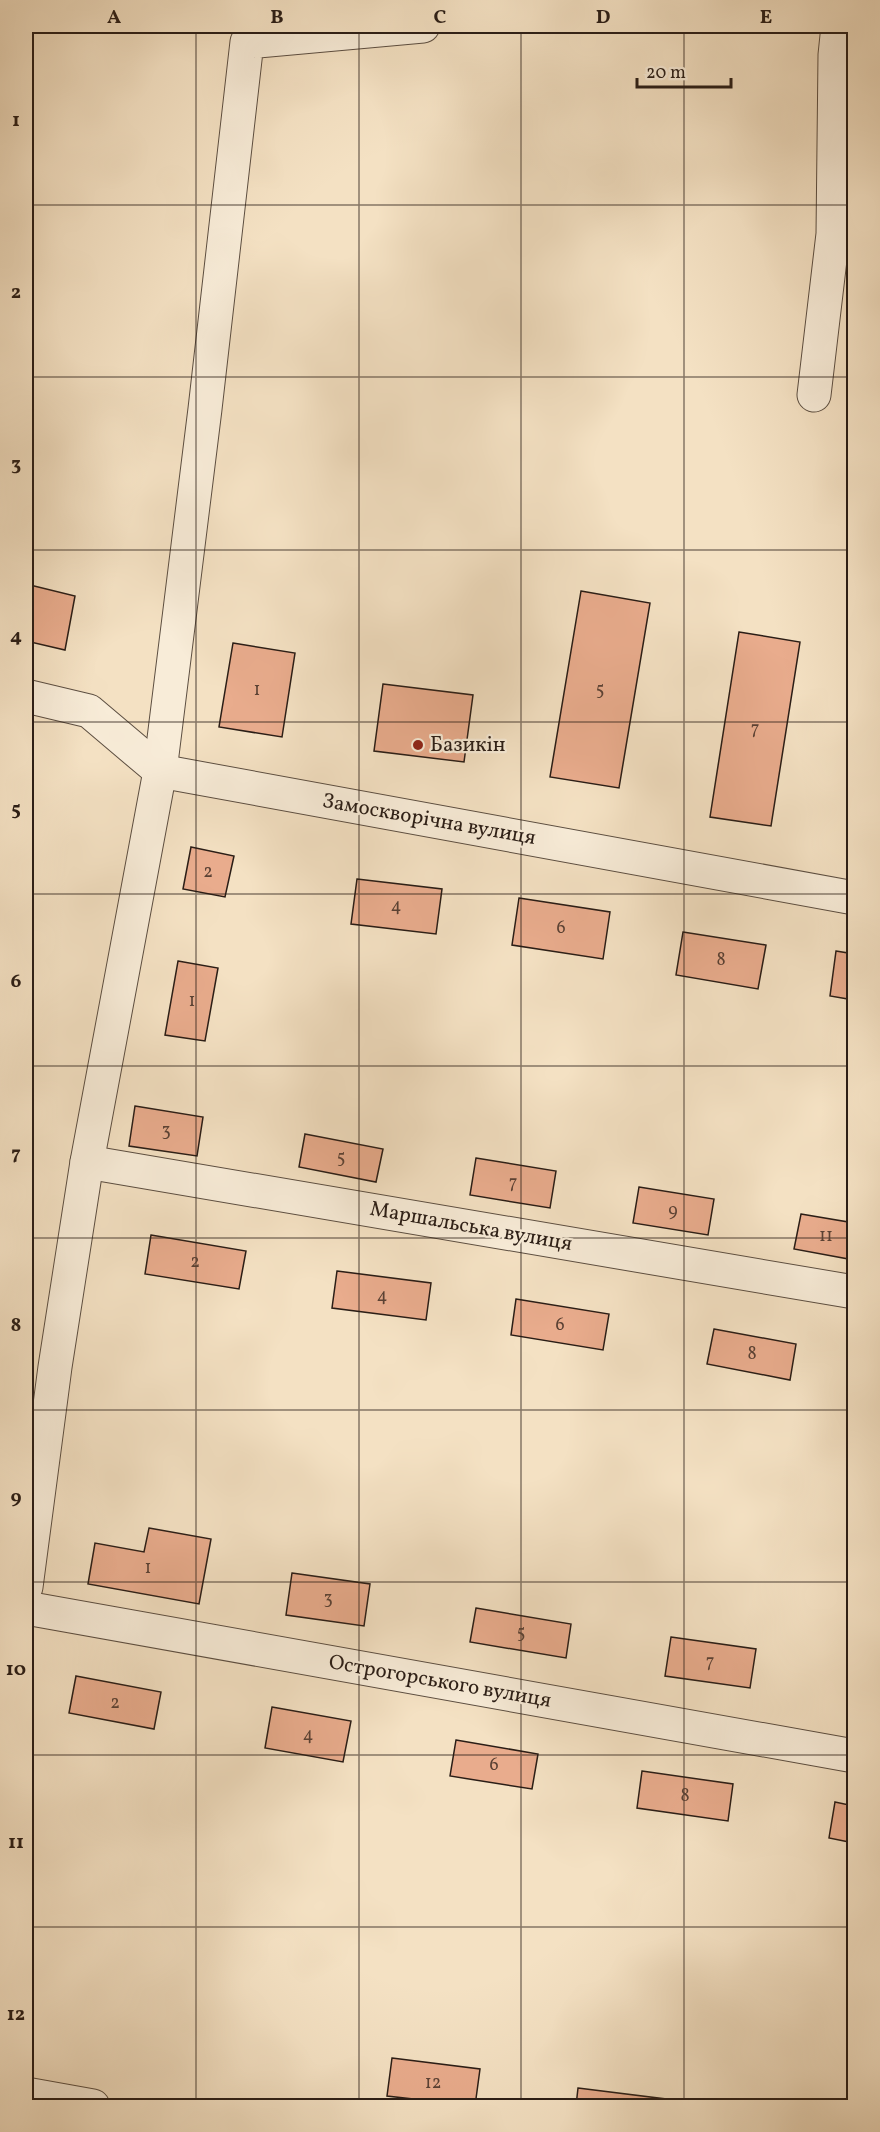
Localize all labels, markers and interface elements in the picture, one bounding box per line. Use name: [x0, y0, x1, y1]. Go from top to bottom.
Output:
text: A: [107, 4, 121, 32]
text: B: [270, 4, 284, 32]
text: C: [434, 4, 447, 32]
text: D: [596, 4, 610, 32]
text: E: [760, 4, 772, 32]
scale bar: [637, 51, 732, 89]
text: 20 m: [646, 61, 686, 86]
text: 1: [12, 107, 20, 135]
text: 2: [11, 279, 21, 307]
text: 3: [11, 451, 21, 479]
text: 4: [10, 623, 22, 651]
house number: 1: [254, 678, 260, 703]
house number: 5: [596, 678, 604, 703]
house number: 7: [751, 717, 759, 742]
place label: Базикін: [430, 731, 506, 760]
marker: Базикін: [411, 738, 425, 752]
street label: Замоскворічна вулиця: [320, 787, 538, 853]
text: 5: [11, 796, 21, 824]
house number: 2: [203, 860, 213, 885]
house number: 4: [391, 894, 401, 919]
house number: 6: [556, 916, 566, 941]
house number: 8: [716, 948, 726, 973]
text: 6: [11, 968, 22, 996]
house number: 1: [189, 989, 195, 1014]
house number: 3: [161, 1119, 171, 1144]
text: 7: [11, 1140, 21, 1168]
house number: 5: [337, 1146, 345, 1171]
house number: 7: [509, 1171, 517, 1196]
street label: Маршальська вулиця: [367, 1195, 575, 1259]
house number: 9: [668, 1199, 678, 1224]
house number: 11: [819, 1224, 833, 1249]
house number: 2: [190, 1250, 200, 1275]
house number: 4: [377, 1284, 387, 1309]
text: 8: [11, 1312, 21, 1340]
house number: 6: [555, 1313, 565, 1338]
house number: 8: [747, 1342, 757, 1367]
text: 9: [10, 1484, 22, 1512]
house number: 1: [145, 1556, 151, 1581]
house number: 3: [323, 1587, 333, 1612]
house number: 5: [517, 1621, 525, 1646]
street label: Острогорського вулиця: [326, 1648, 554, 1716]
house number: 7: [706, 1650, 714, 1675]
text: 10: [6, 1656, 26, 1684]
house number: 2: [110, 1691, 120, 1716]
house number: 4: [303, 1723, 313, 1748]
house number: 6: [489, 1753, 499, 1778]
house number: 8: [680, 1784, 690, 1809]
text: 11: [8, 1829, 24, 1857]
text: 12: [7, 2001, 25, 2029]
house number: 12: [425, 2071, 441, 2096]

